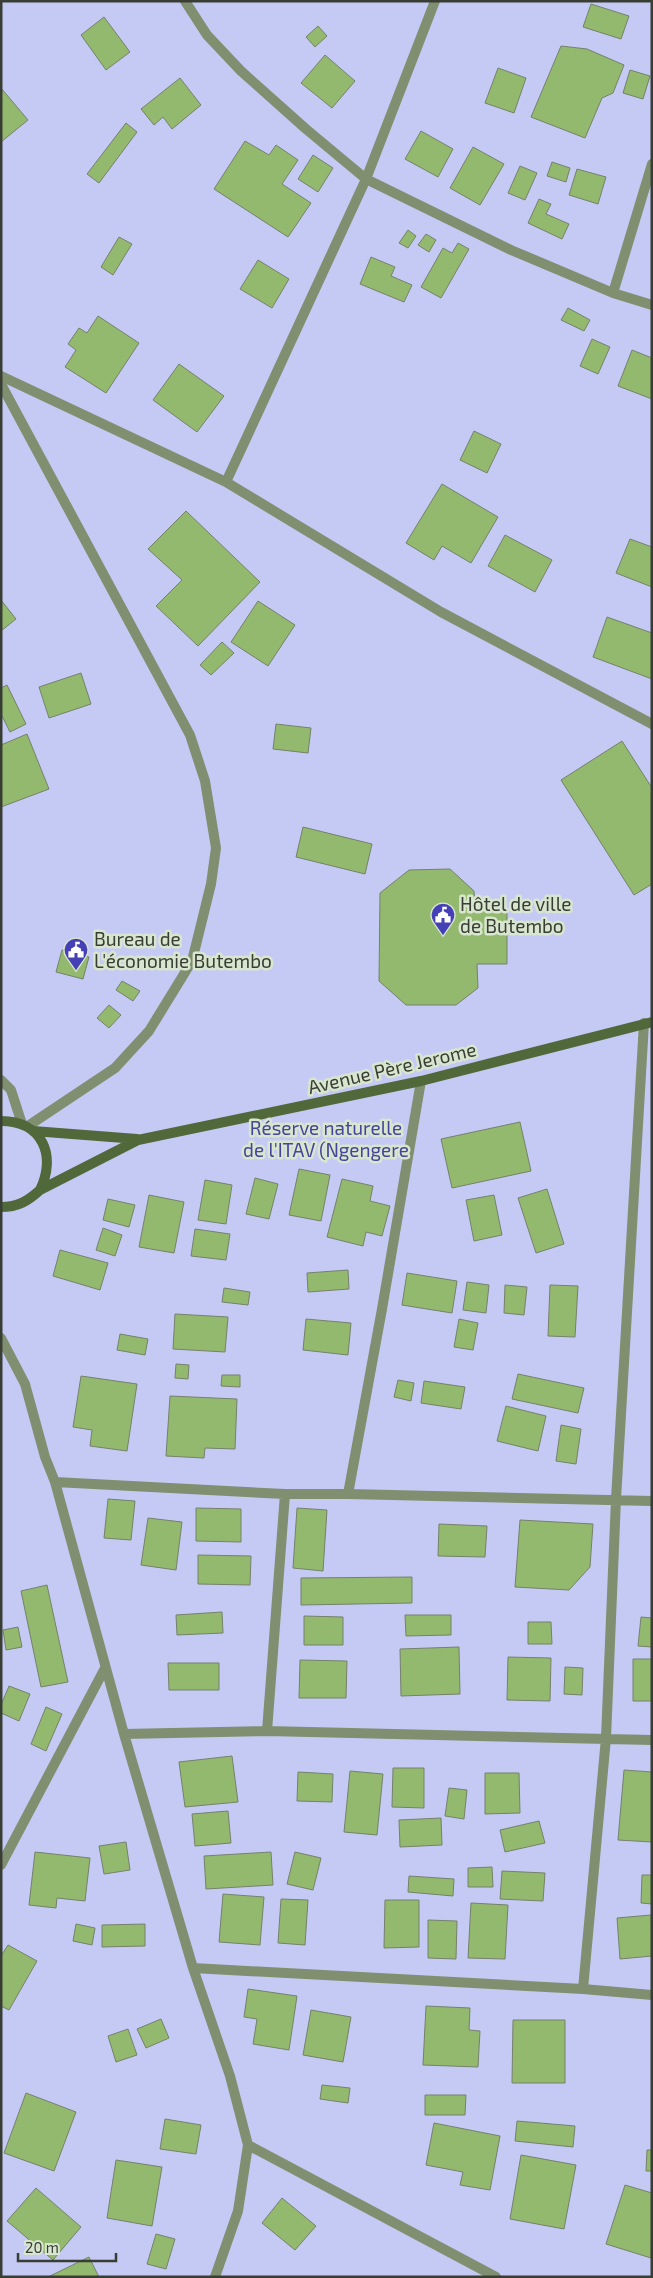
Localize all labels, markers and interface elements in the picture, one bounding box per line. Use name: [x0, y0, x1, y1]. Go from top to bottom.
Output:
place label: Hôtel de ville de Butembo: [460, 892, 572, 937]
public building icon: Hôtel de ville de Butembo: [430, 902, 456, 936]
place label: Bureau de L'économie Butembo: [94, 927, 272, 972]
public building icon: Bureau de L'économie Butembo: [63, 937, 89, 971]
street label: Avenue Père Jerome: [305, 1037, 478, 1098]
park label: Réserve naturelle de l'ITAV (Ngengere: [243, 1116, 409, 1161]
scale bar: [18, 2230, 115, 2262]
text: 20 m: [25, 2238, 59, 2256]

